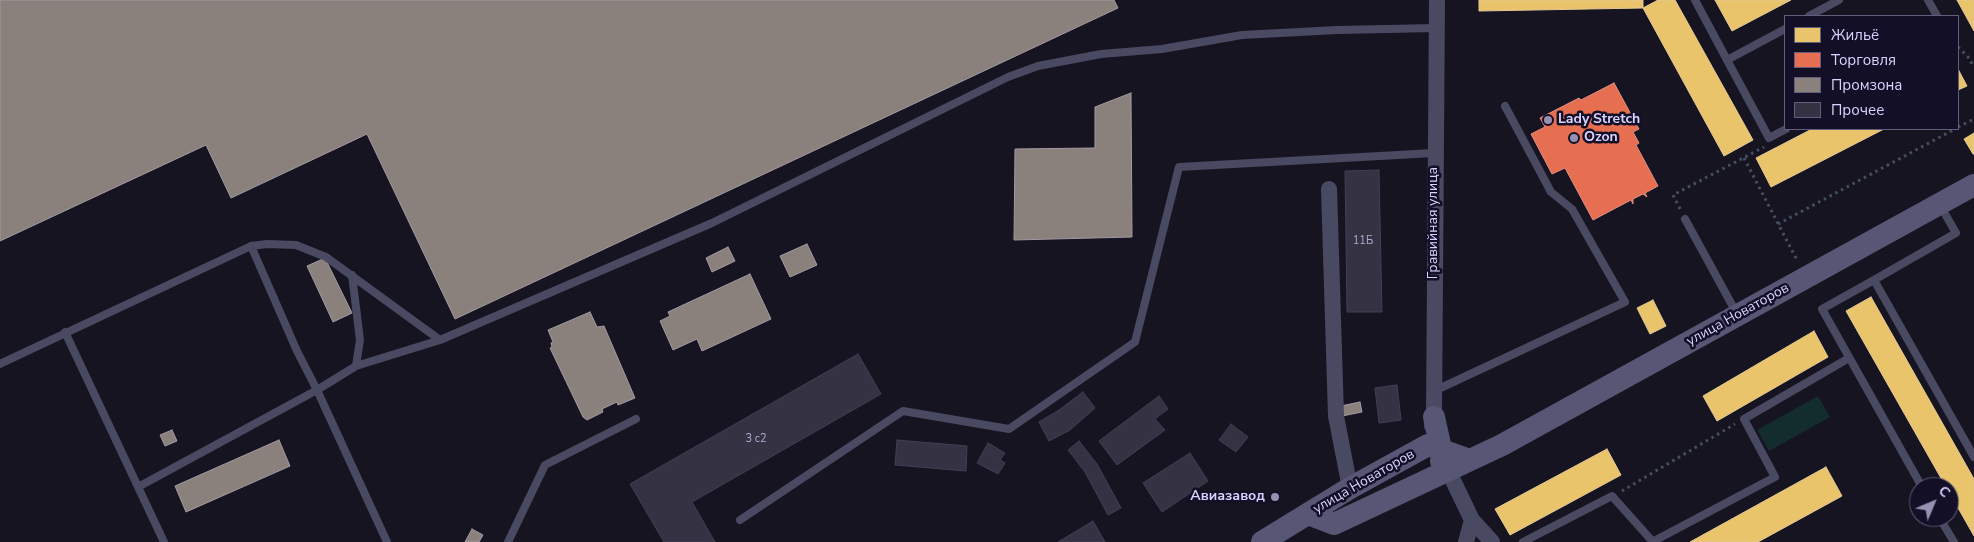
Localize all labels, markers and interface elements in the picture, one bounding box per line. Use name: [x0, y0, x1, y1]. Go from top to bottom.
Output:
legend: [1784, 15, 1959, 130]
text: Жильё: [1831, 25, 1879, 45]
text: Торговля: [1831, 50, 1896, 70]
text: Промзона: [1831, 75, 1902, 95]
text: Прочее: [1831, 100, 1884, 120]
place label: Lady Stretch: [1558, 112, 1640, 128]
marker: Lady Stretch: [1542, 114, 1554, 126]
place label: Ozon: [1584, 130, 1618, 146]
marker: Ozon: [1568, 132, 1580, 144]
street label: Гравийная улица: [1426, 167, 1442, 279]
house number: 11Б: [1353, 234, 1373, 248]
street label: улица Новаторов: [1684, 280, 1792, 350]
house number: 3 с2: [745, 432, 767, 446]
street label: улица Новаторов: [1310, 446, 1418, 518]
north arrow: [1909, 477, 1959, 527]
text: С: [1934, 482, 1954, 502]
place label: Авиазавод: [1190, 489, 1265, 505]
marker: Авиазавод: [1269, 491, 1281, 503]

